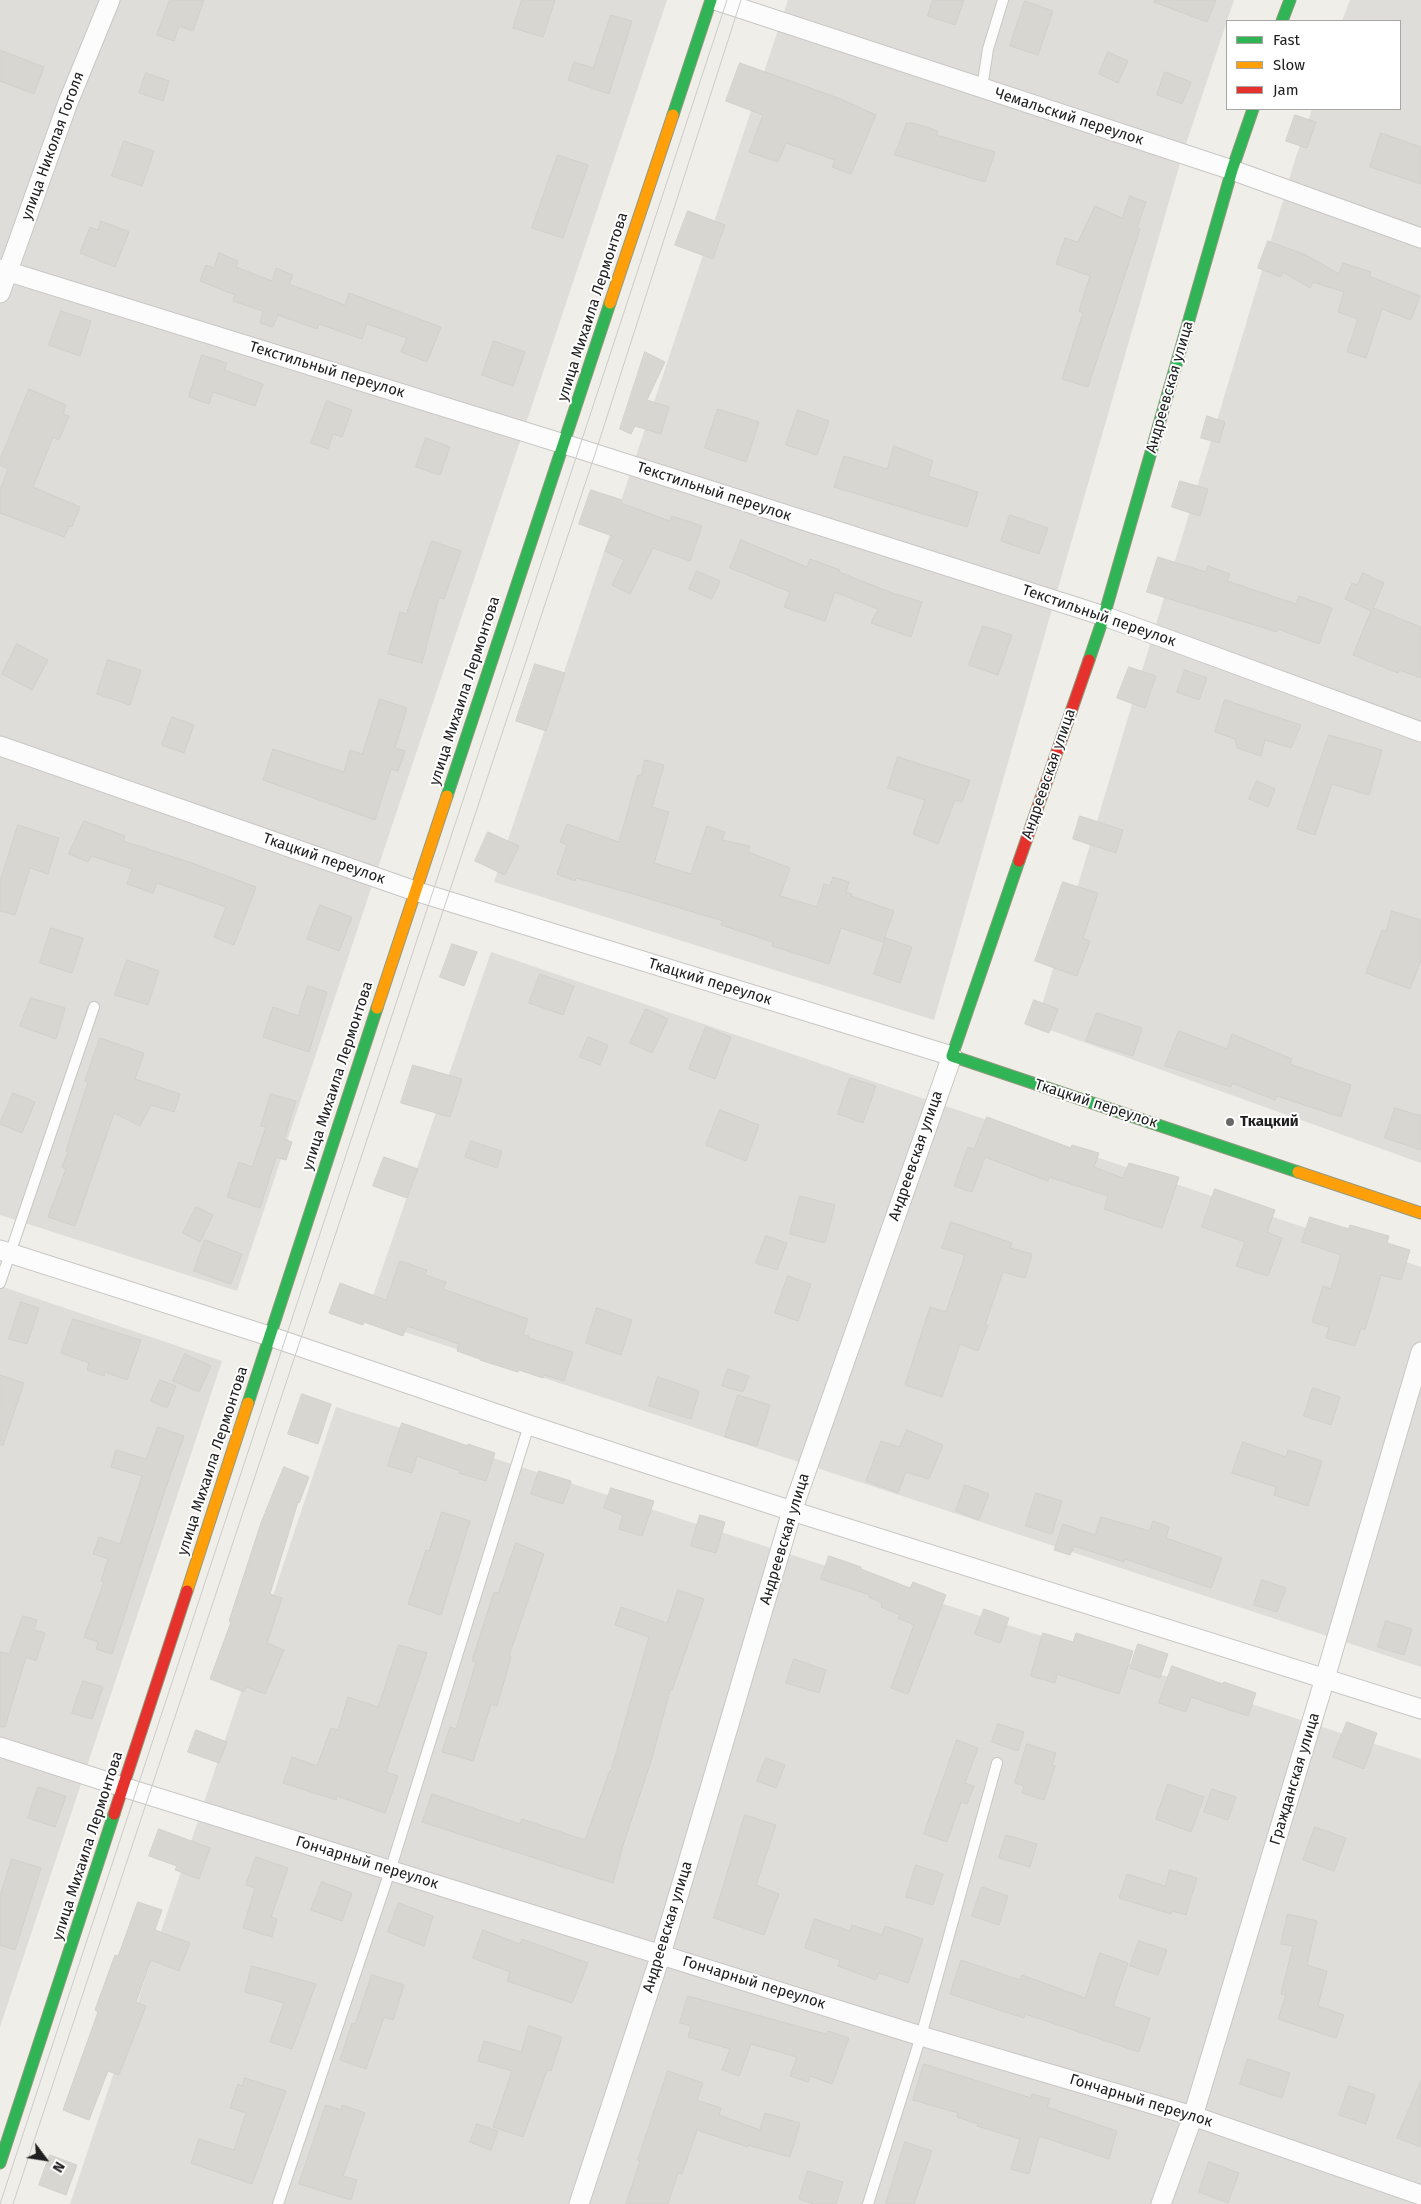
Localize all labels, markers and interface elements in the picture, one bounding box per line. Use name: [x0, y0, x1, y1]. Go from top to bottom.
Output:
legend: [1226, 20, 1401, 110]
text: Fast: [1273, 31, 1300, 49]
text: Slow: [1273, 56, 1305, 74]
street label: улица Николая Гоголя: [18, 69, 88, 223]
text: Jam: [1273, 81, 1299, 99]
street label: Чемальский переулок: [992, 84, 1146, 150]
street label: улица Михаила Лермонтова: [554, 210, 632, 404]
street label: Андреевская улица: [1143, 319, 1197, 455]
street label: Текстильный переулок: [247, 338, 407, 402]
street label: Текстильный переулок: [634, 459, 794, 525]
street label: Текстильный переулок: [1020, 581, 1178, 651]
street label: улица Михаила Лермонтова: [426, 594, 504, 788]
street label: Андреевская улица: [1018, 707, 1080, 841]
street label: Ткацкий переулок: [261, 830, 387, 888]
street label: Ткацкий переулок: [646, 955, 774, 1009]
street label: улица Михаила Лермонтова: [299, 979, 377, 1173]
street label: Ткацкий переулок: [1032, 1076, 1160, 1132]
street label: Андреевская улица: [885, 1089, 947, 1223]
place label: Ткацкий: [1240, 1113, 1299, 1131]
marker: Ткацкий: [1224, 1116, 1236, 1128]
street label: улица Михаила Лермонтова: [174, 1364, 252, 1558]
street label: Андреевская улица: [756, 1471, 814, 1607]
street label: Гражданская улица: [1266, 1711, 1324, 1847]
street label: улица Михаила Лермонтова: [49, 1749, 127, 1943]
street label: Гончарный переулок: [293, 1833, 441, 1893]
street label: Андреевская улица: [639, 1859, 697, 1995]
street label: Гончарный переулок: [680, 1953, 828, 2013]
street label: Гончарный переулок: [1067, 2071, 1215, 2131]
north arrow: [20, 2134, 70, 2184]
text: N: [49, 2159, 68, 2175]

